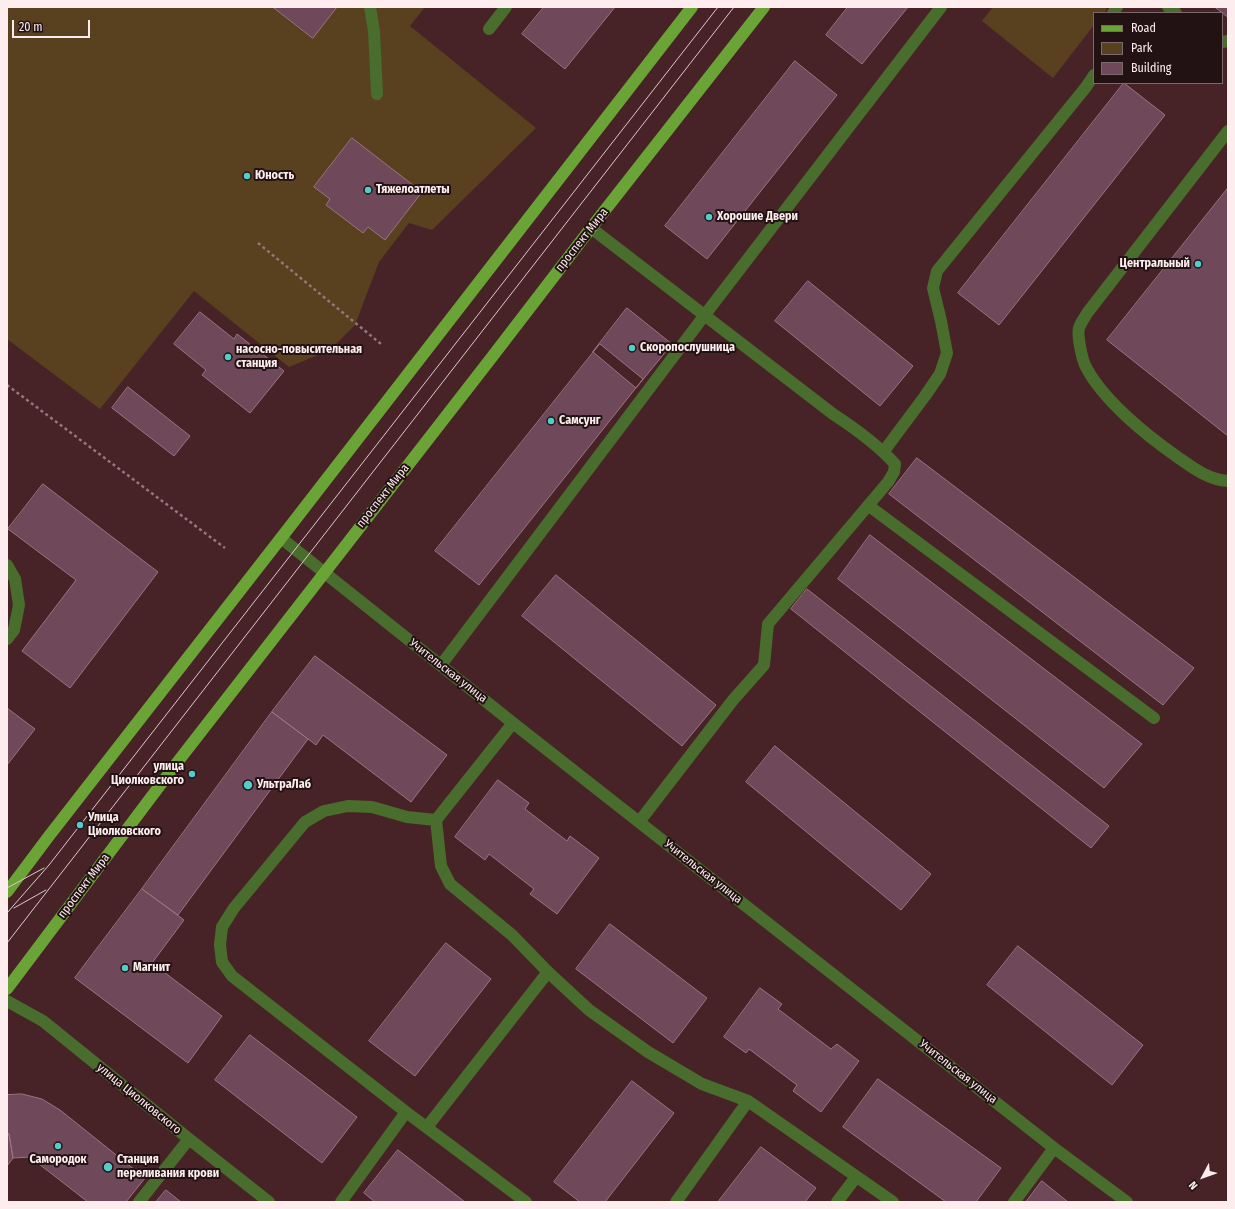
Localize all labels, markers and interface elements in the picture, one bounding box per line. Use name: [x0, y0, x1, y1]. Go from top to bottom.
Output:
scale bar: [14, 12, 92, 38]
legend: [1093, 12, 1223, 84]
text: 20 m: [19, 20, 43, 34]
text: Road: [1131, 21, 1156, 35]
text: Park: [1131, 41, 1152, 55]
text: Building: [1131, 61, 1171, 75]
place label: Юность: [255, 169, 294, 183]
marker: Юность: [242, 171, 252, 181]
place label: Тяжелоатлеты: [376, 183, 450, 197]
marker: Тяжелоатлеты: [363, 185, 373, 195]
street label: проспект Мира: [553, 205, 611, 275]
place label: Хорошие Двери: [717, 210, 798, 224]
marker: Хорошие Двери: [704, 212, 714, 222]
place label: Центральный: [1120, 257, 1190, 271]
marker: Центральный: [1193, 259, 1203, 269]
place label: Скоропослушница: [640, 341, 735, 355]
place label: насосно-повысительная станция: [236, 343, 362, 371]
marker: Скоропослушница: [627, 343, 637, 353]
marker: насосно-повысительная станция: [223, 352, 233, 362]
place label: Самсунг: [559, 414, 601, 428]
marker: Самсунг: [546, 416, 556, 426]
street label: проспект Мира: [354, 461, 412, 531]
street label: Учительская улица: [406, 636, 490, 706]
place label: улица Циолковского: [111, 760, 184, 788]
marker: улица Циолковского: [187, 769, 197, 779]
place label: УльтраЛаб: [257, 778, 311, 792]
marker: УльтраЛаб: [242, 779, 254, 791]
place label: Улица Циолковского: [88, 811, 161, 839]
marker: Улица Циолковского: [75, 820, 85, 830]
street label: Учительская улица: [661, 837, 745, 907]
street label: проспект Мира: [55, 851, 113, 921]
place label: Магнит: [133, 961, 170, 975]
marker: Магнит: [120, 963, 130, 973]
street label: Учительская улица: [916, 1037, 1000, 1107]
street label: улица Циолковского: [94, 1061, 184, 1137]
marker: Самородок: [53, 1141, 63, 1151]
place label: Самородок: [29, 1153, 87, 1167]
place label: Станция переливания крови: [117, 1153, 219, 1181]
north arrow: [1183, 1157, 1223, 1197]
marker: Станция переливания крови: [102, 1161, 114, 1173]
text: N: [1186, 1178, 1201, 1192]

